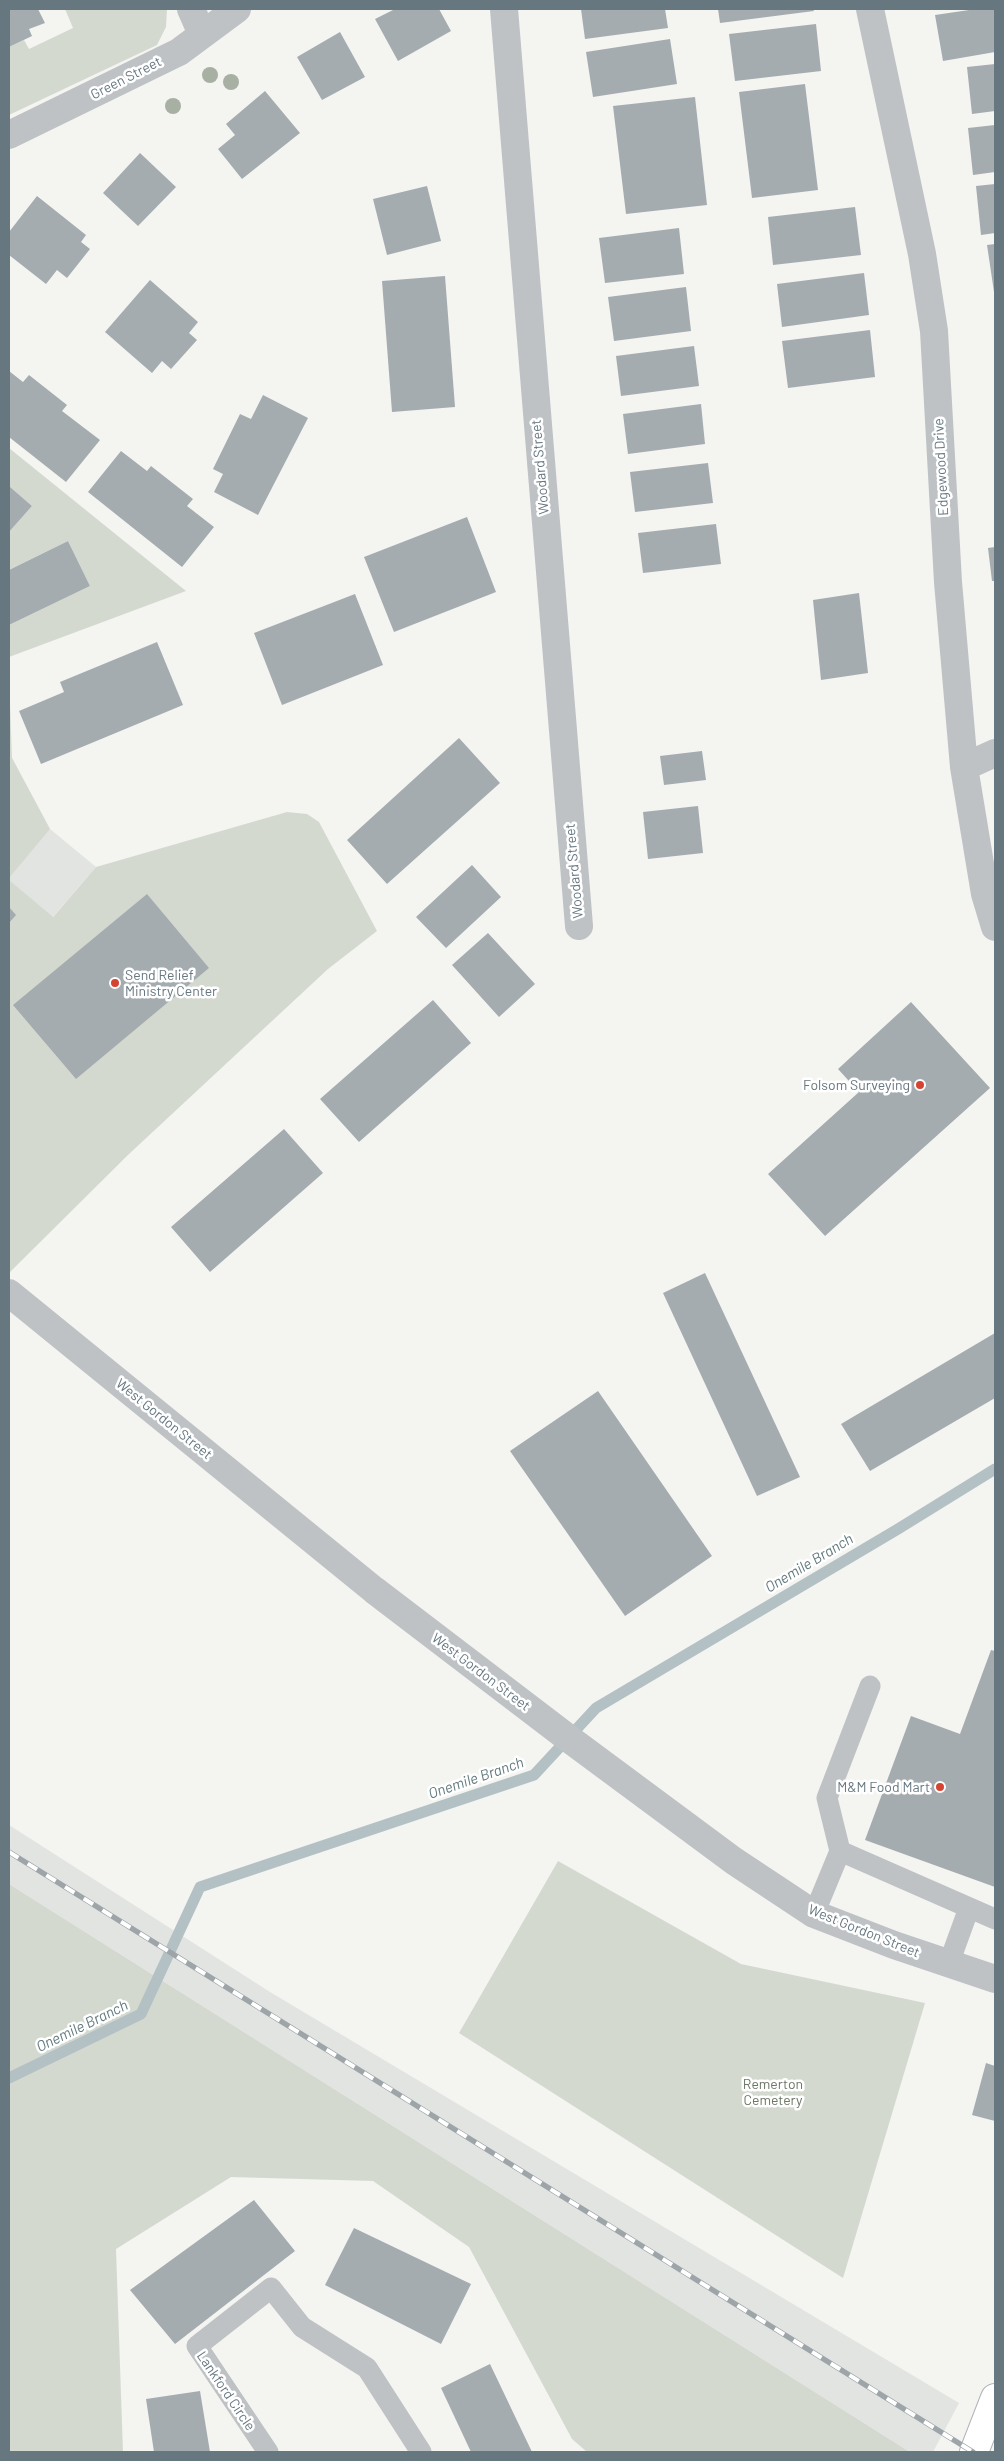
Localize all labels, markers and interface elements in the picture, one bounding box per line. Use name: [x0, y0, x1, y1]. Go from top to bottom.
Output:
street label: Green Street: [88, 53, 164, 103]
street label: Edgewood Drive: [930, 418, 952, 516]
street label: Woodard Street: [527, 419, 553, 515]
street label: Woodard Street: [561, 823, 587, 919]
place label: Send Relief Ministry Center: [125, 967, 217, 1000]
marker: Send Relief Ministry Center: [109, 977, 121, 989]
place label: Folsom Surveying: [803, 1077, 910, 1093]
marker: Folsom Surveying: [914, 1079, 926, 1091]
street label: West Gordon Street: [113, 1375, 215, 1463]
water label: Onemile Branch: [762, 1530, 856, 1596]
street label: West Gordon Street: [429, 1630, 533, 1714]
water label: Onemile Branch: [426, 1753, 526, 1803]
place label: M&M Food Mart: [837, 1779, 930, 1795]
marker: M&M Food Mart: [934, 1781, 946, 1793]
street label: West Gordon Street: [806, 1901, 922, 1961]
water label: Onemile Branch: [33, 1996, 131, 2056]
park label: Remerton Cemetery: [743, 2076, 803, 2108]
street label: Lankford Circle: [193, 2348, 259, 2434]

